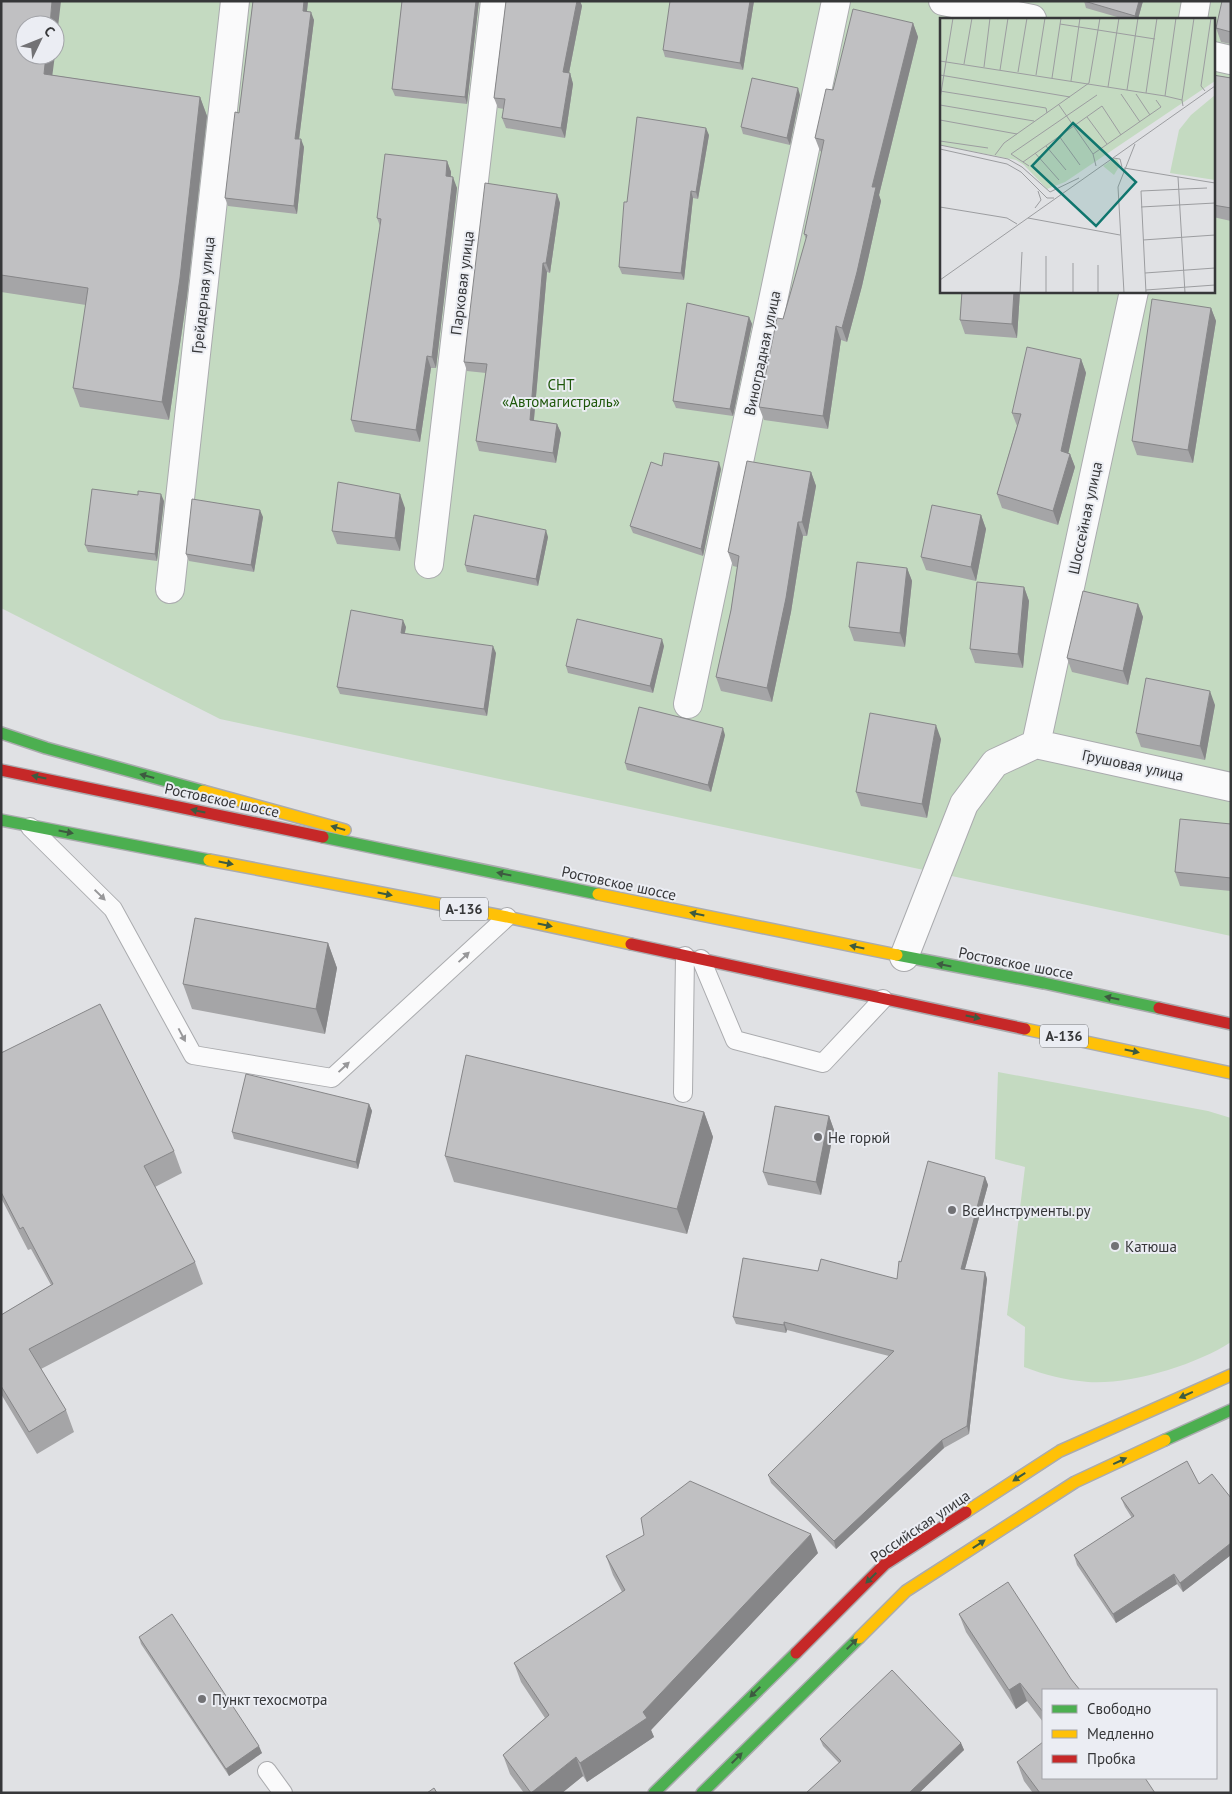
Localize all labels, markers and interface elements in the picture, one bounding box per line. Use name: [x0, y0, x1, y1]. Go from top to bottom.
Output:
north arrow: [15, 15, 65, 65]
inset map: [940, 18, 1214, 292]
text: С: [40, 22, 59, 40]
street label: Парковая улица: [446, 230, 478, 336]
street label: Грейдерная улица: [187, 236, 219, 354]
street label: Виноградная улица: [739, 289, 785, 417]
park label: СНТ «Автомагистраль»: [502, 375, 620, 411]
street label: Шоссейная улица: [1064, 460, 1106, 576]
street label: Грушовая улица: [1081, 745, 1185, 785]
one-way arrow: [140, 771, 155, 779]
one-way arrow: [30, 773, 46, 781]
street label: Ростовское шоссе: [163, 779, 281, 821]
one-way arrow: [189, 806, 205, 814]
one-way arrow: [330, 823, 345, 831]
one-way arrow: [59, 829, 75, 837]
one-way arrow: [218, 859, 233, 867]
street label: Ростовское шоссе: [560, 862, 678, 904]
one-way arrow: [497, 870, 512, 878]
one-way arrow: [94, 889, 106, 901]
one-way arrow: [378, 890, 394, 898]
road number: А-136: [440, 898, 488, 921]
one-way arrow: [689, 910, 705, 918]
one-way arrow: [537, 922, 553, 930]
one-way arrow: [848, 943, 864, 951]
street label: Ростовское шоссе: [957, 943, 1075, 983]
one-way arrow: [457, 951, 469, 963]
one-way arrow: [936, 960, 952, 968]
one-way arrow: [1103, 994, 1119, 1002]
one-way arrow: [965, 1013, 981, 1021]
road number: А-136: [1040, 1024, 1088, 1048]
one-way arrow: [178, 1028, 186, 1042]
one-way arrow: [1124, 1047, 1140, 1055]
one-way arrow: [338, 1061, 350, 1073]
place label: Не горюй: [828, 1128, 890, 1147]
marker: Не горюй: [812, 1131, 824, 1143]
place label: ВсеИнструменты.ру: [962, 1201, 1091, 1220]
marker: ВсеИнструменты.ру: [946, 1204, 958, 1216]
place label: Катюша: [1125, 1237, 1177, 1256]
marker: Катюша: [1109, 1240, 1121, 1252]
one-way arrow: [1179, 1391, 1193, 1399]
one-way arrow: [1113, 1457, 1127, 1465]
one-way arrow: [1013, 1473, 1026, 1482]
street label: Российская улица: [867, 1486, 973, 1566]
one-way arrow: [972, 1539, 986, 1549]
one-way arrow: [865, 1572, 877, 1584]
one-way arrow: [846, 1638, 858, 1650]
one-way arrow: [749, 1686, 761, 1698]
legend: [1042, 1689, 1217, 1779]
place label: Пункт техосмотра: [212, 1690, 328, 1709]
marker: Пункт техосмотра: [196, 1693, 208, 1705]
text: Свободно: [1087, 1699, 1151, 1718]
text: Медленно: [1087, 1724, 1154, 1743]
text: Пробка: [1087, 1749, 1136, 1768]
one-way arrow: [731, 1753, 743, 1765]

